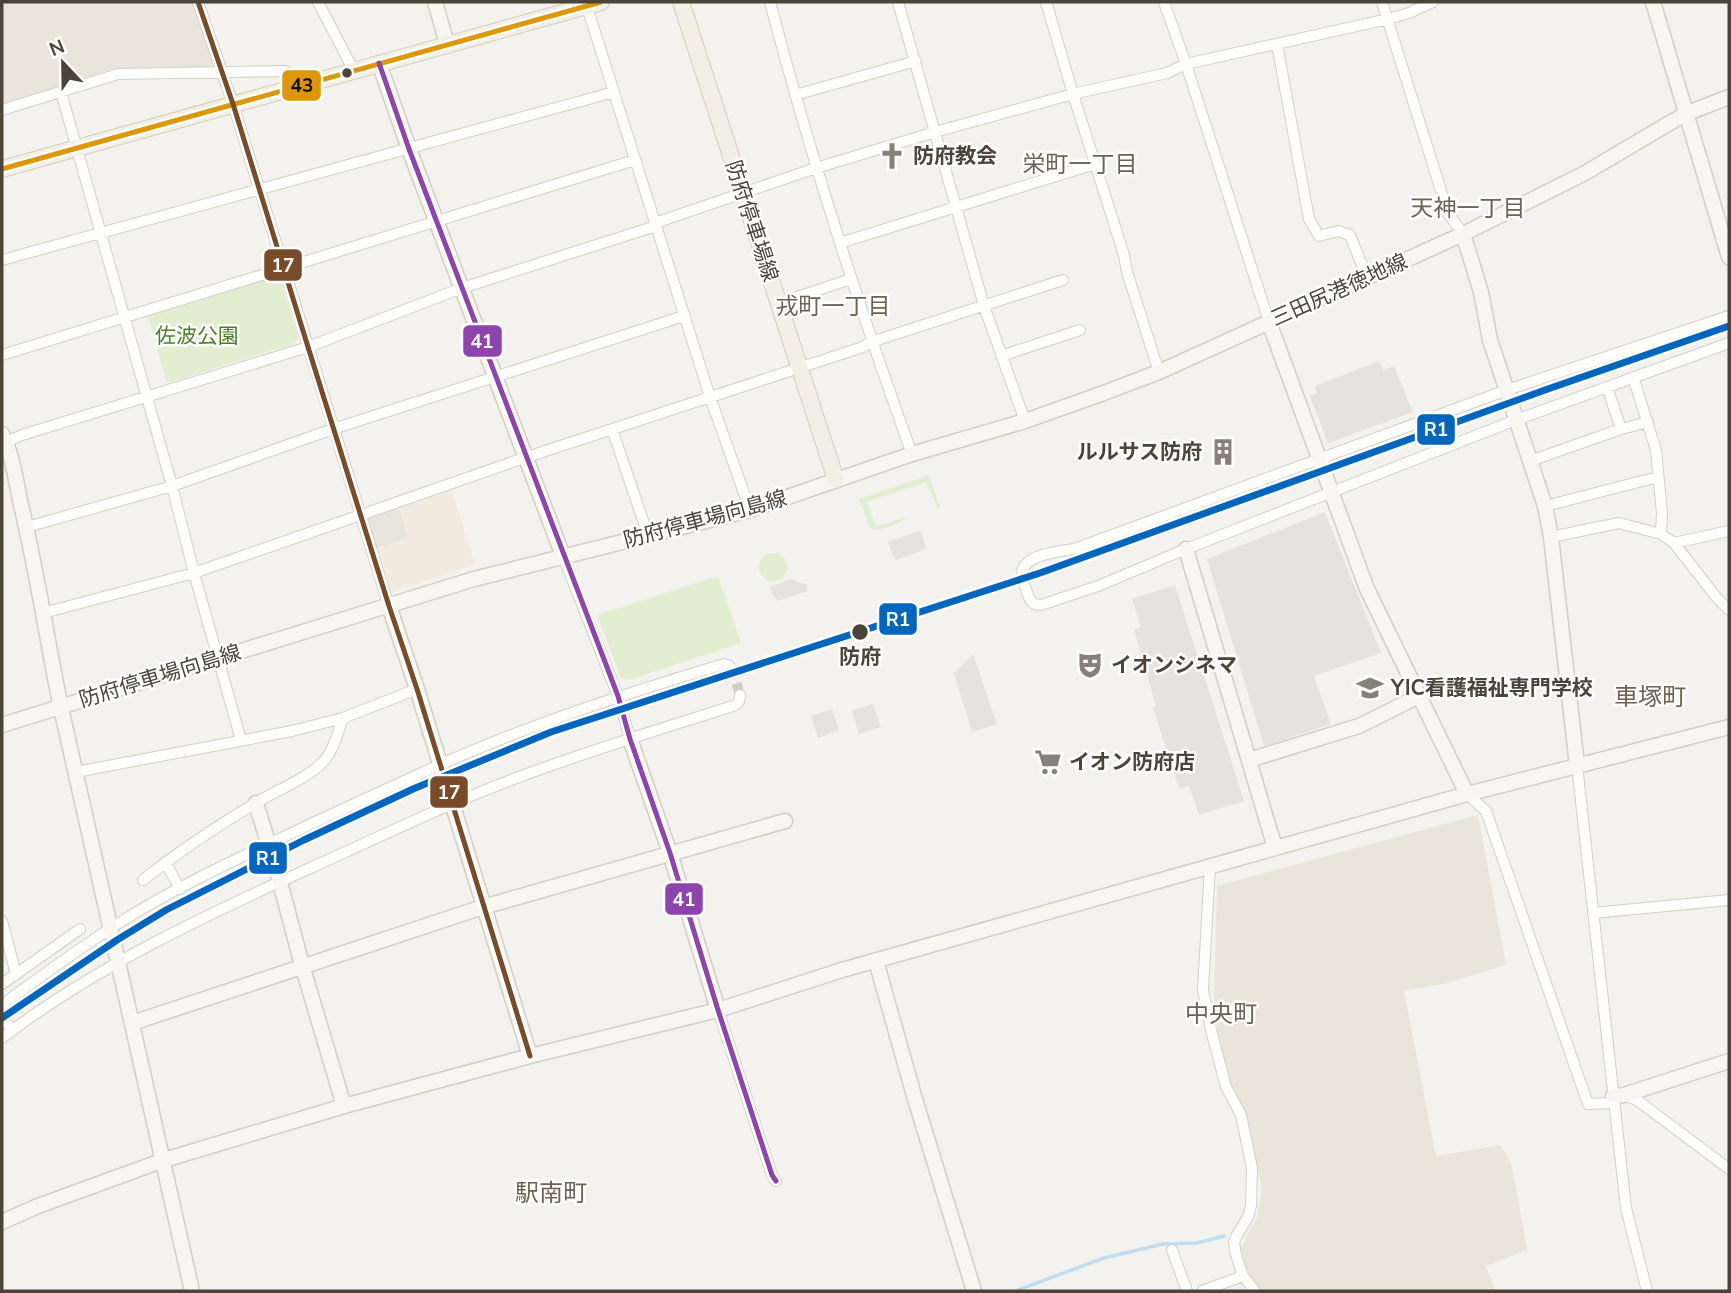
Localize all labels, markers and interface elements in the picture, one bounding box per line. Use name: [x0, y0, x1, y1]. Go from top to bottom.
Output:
north arrow: [28, 28, 98, 98]
text: N: [46, 33, 68, 63]
unlabelled marker: [340, 66, 354, 80]
line badge: 43: [281, 69, 322, 102]
text: 43: [291, 73, 313, 99]
church icon: 防府教会: [877, 141, 907, 171]
place label: 防府教会: [913, 142, 997, 170]
district label: 栄町一丁目: [1023, 149, 1138, 180]
street label: 防府停車場線: [719, 157, 785, 285]
district label: 天神一丁目: [1411, 193, 1526, 224]
street label: 三田尻港徳地線: [1266, 247, 1412, 333]
line badge: 17: [263, 248, 303, 282]
text: 17: [272, 253, 294, 279]
district label: 戎町一丁目: [776, 291, 891, 322]
park label: 佐波公園: [155, 322, 239, 350]
line badge: 41: [462, 324, 503, 358]
text: 41: [471, 329, 493, 355]
line badge: R1: [1416, 413, 1456, 446]
text: R1: [1424, 417, 1448, 443]
building icon: ルルサス防府: [1208, 437, 1238, 467]
place label: ルルサス防府: [1076, 438, 1202, 466]
street label: 防府停車場向島線: [620, 484, 790, 554]
line badge: R1: [878, 602, 918, 636]
text: R1: [886, 607, 910, 633]
marker: 防府: [850, 622, 870, 642]
street label: 防府停車場向島線: [76, 638, 244, 714]
place label: 防府: [839, 643, 881, 671]
theatre icon: イオンシネマ: [1075, 650, 1105, 680]
place label: イオンシネマ: [1111, 651, 1237, 679]
school or university icon: YIC看護福祉専門学校: [1355, 673, 1385, 703]
place label: YIC看護福祉専門学校: [1390, 674, 1593, 702]
district label: 車塚町: [1614, 681, 1686, 713]
supermarket icon: イオン防府店: [1033, 747, 1063, 777]
place label: イオン防府店: [1069, 748, 1195, 776]
line badge: 17: [429, 775, 469, 809]
text: 17: [438, 780, 460, 806]
line badge: R1: [248, 841, 288, 875]
text: R1: [256, 846, 280, 872]
line badge: 41: [664, 882, 704, 916]
text: 41: [673, 887, 695, 913]
district label: 中央町: [1185, 998, 1257, 1030]
district label: 駅南町: [515, 1177, 587, 1209]

